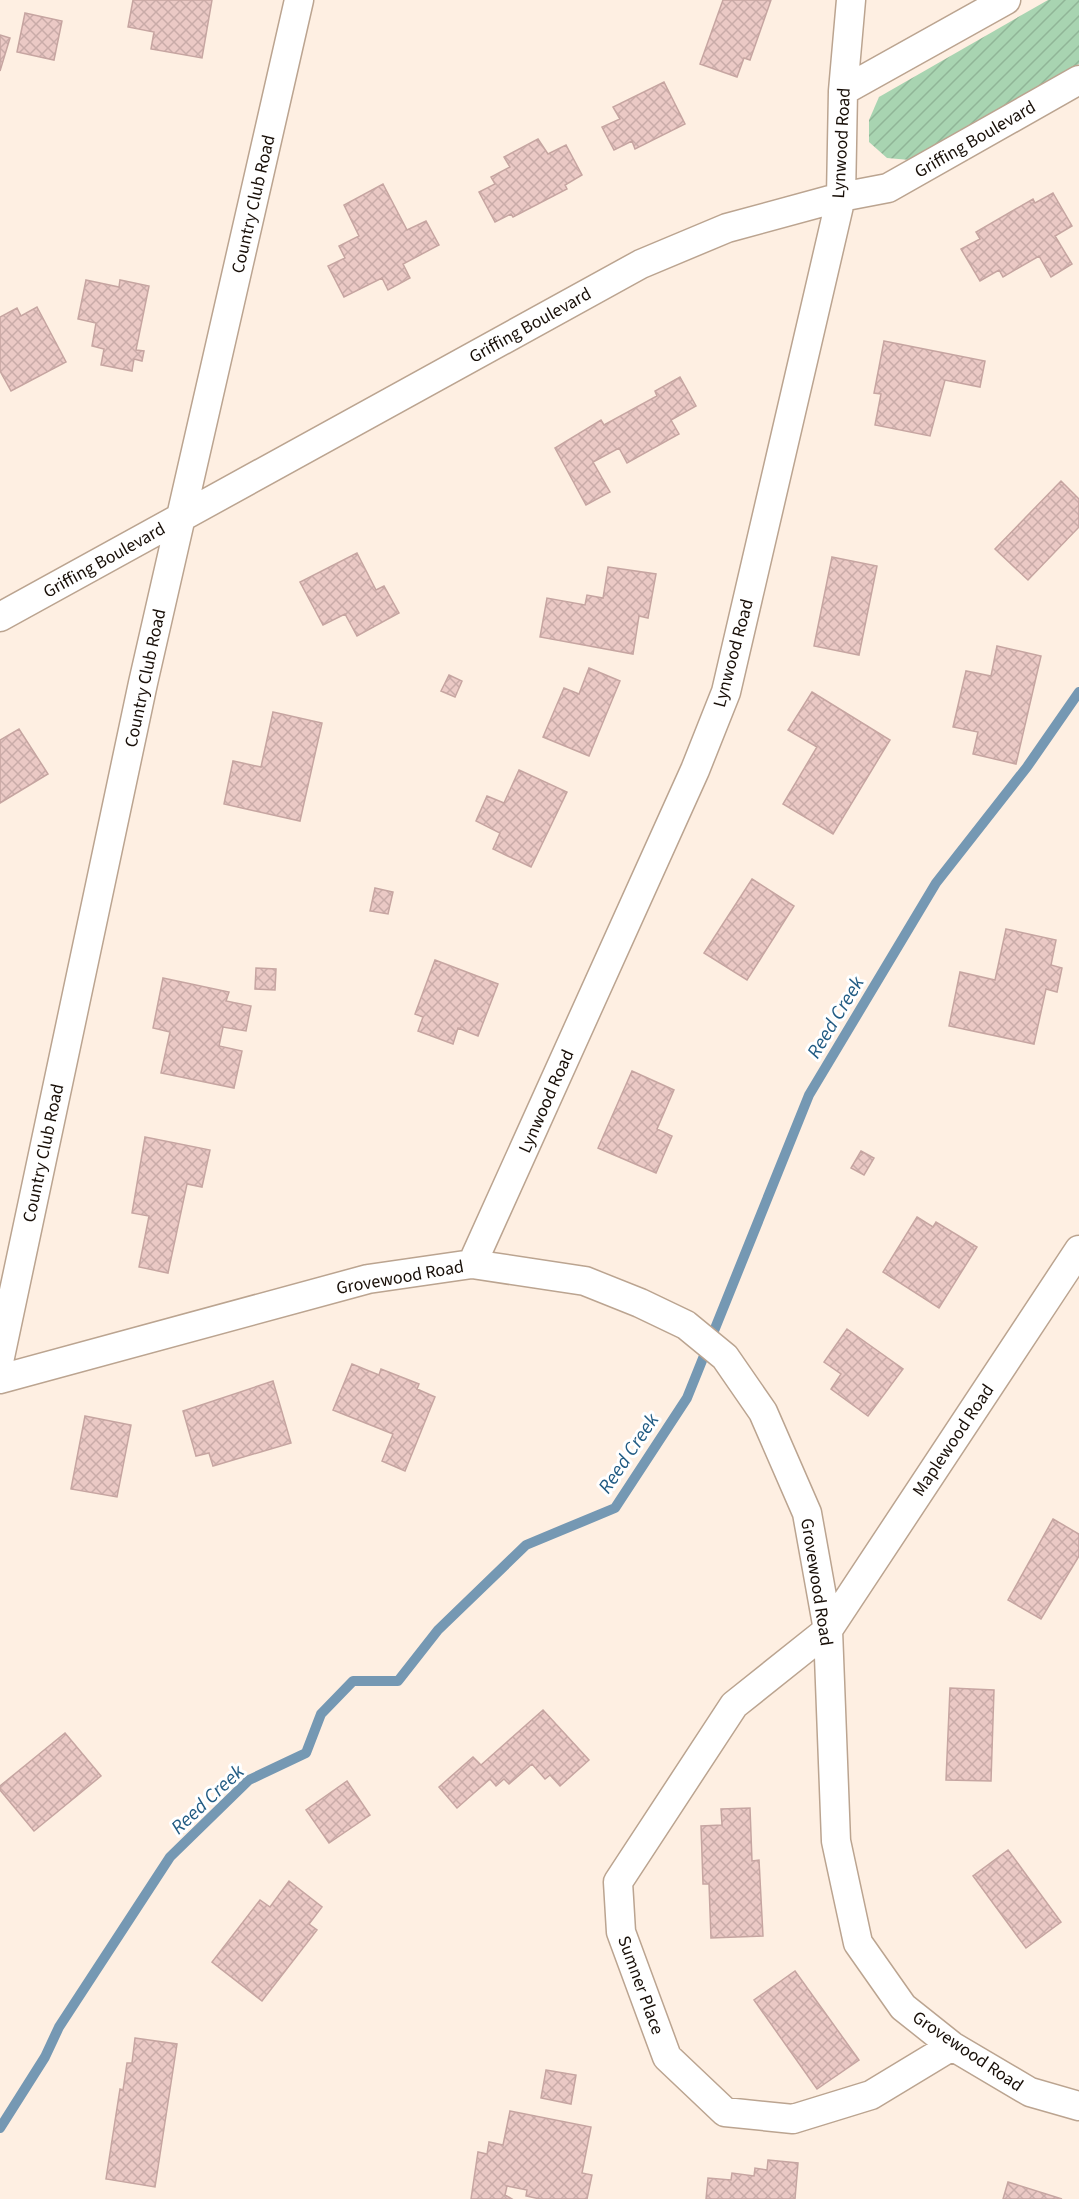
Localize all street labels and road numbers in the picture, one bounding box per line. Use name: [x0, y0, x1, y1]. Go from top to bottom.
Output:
street label: Lynwood Road: [826, 87, 857, 199]
street label: Griffing Boulevard: [910, 95, 1040, 184]
street label: Country Club Road: [225, 132, 282, 276]
street label: Griffing Boulevard: [465, 282, 596, 369]
street label: Griffing Boulevard: [39, 517, 170, 604]
street label: Lynwood Road: [707, 596, 760, 710]
street label: Country Club Road: [119, 606, 172, 750]
street label: Lynwood Road: [512, 1045, 580, 1157]
street label: Country Club Road: [17, 1081, 70, 1225]
street label: Grovewood Road: [334, 1254, 466, 1301]
street label: Maplewood Road: [907, 1379, 1000, 1501]
street label: Grovewood Road: [794, 1516, 839, 1648]
street label: Sumner Place: [611, 1932, 670, 2038]
street label: Grovewood Road: [907, 2005, 1028, 2098]

